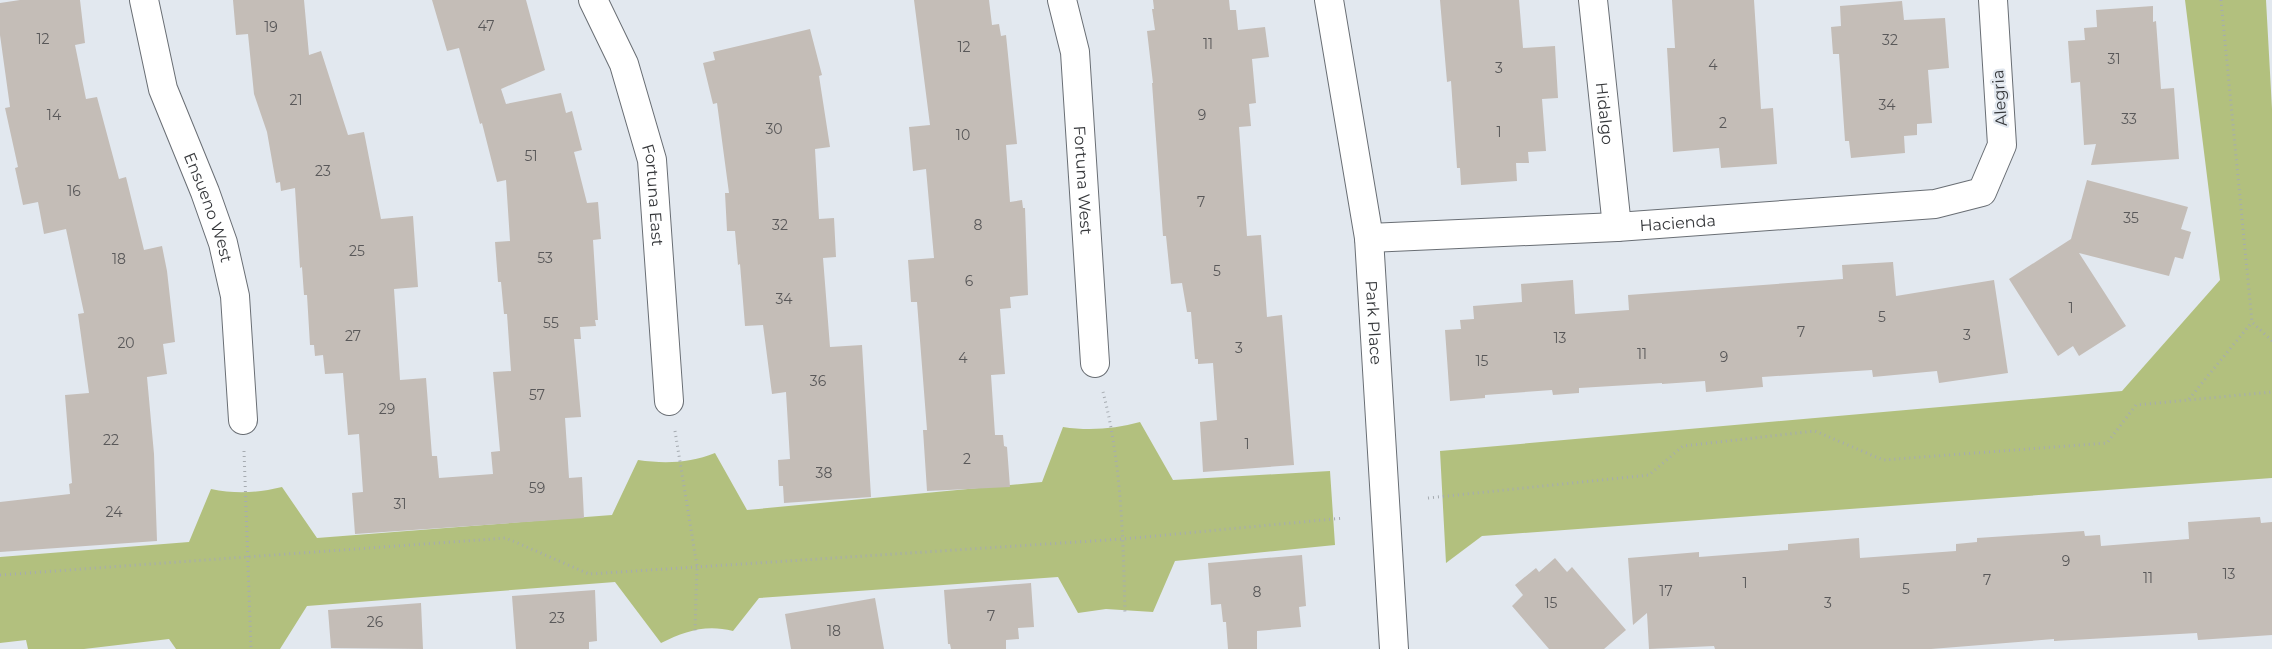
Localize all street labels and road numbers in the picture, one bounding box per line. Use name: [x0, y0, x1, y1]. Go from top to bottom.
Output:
street label: Alegria: [1988, 69, 2011, 127]
street label: Hidalgo: [1592, 81, 1617, 146]
street label: Fortuna West: [1070, 125, 1096, 236]
street label: Fortuna East: [638, 142, 667, 247]
street label: Ensueno West: [180, 150, 236, 265]
street label: Hacienda: [1639, 211, 1716, 235]
street label: Park Place: [1362, 280, 1386, 365]

